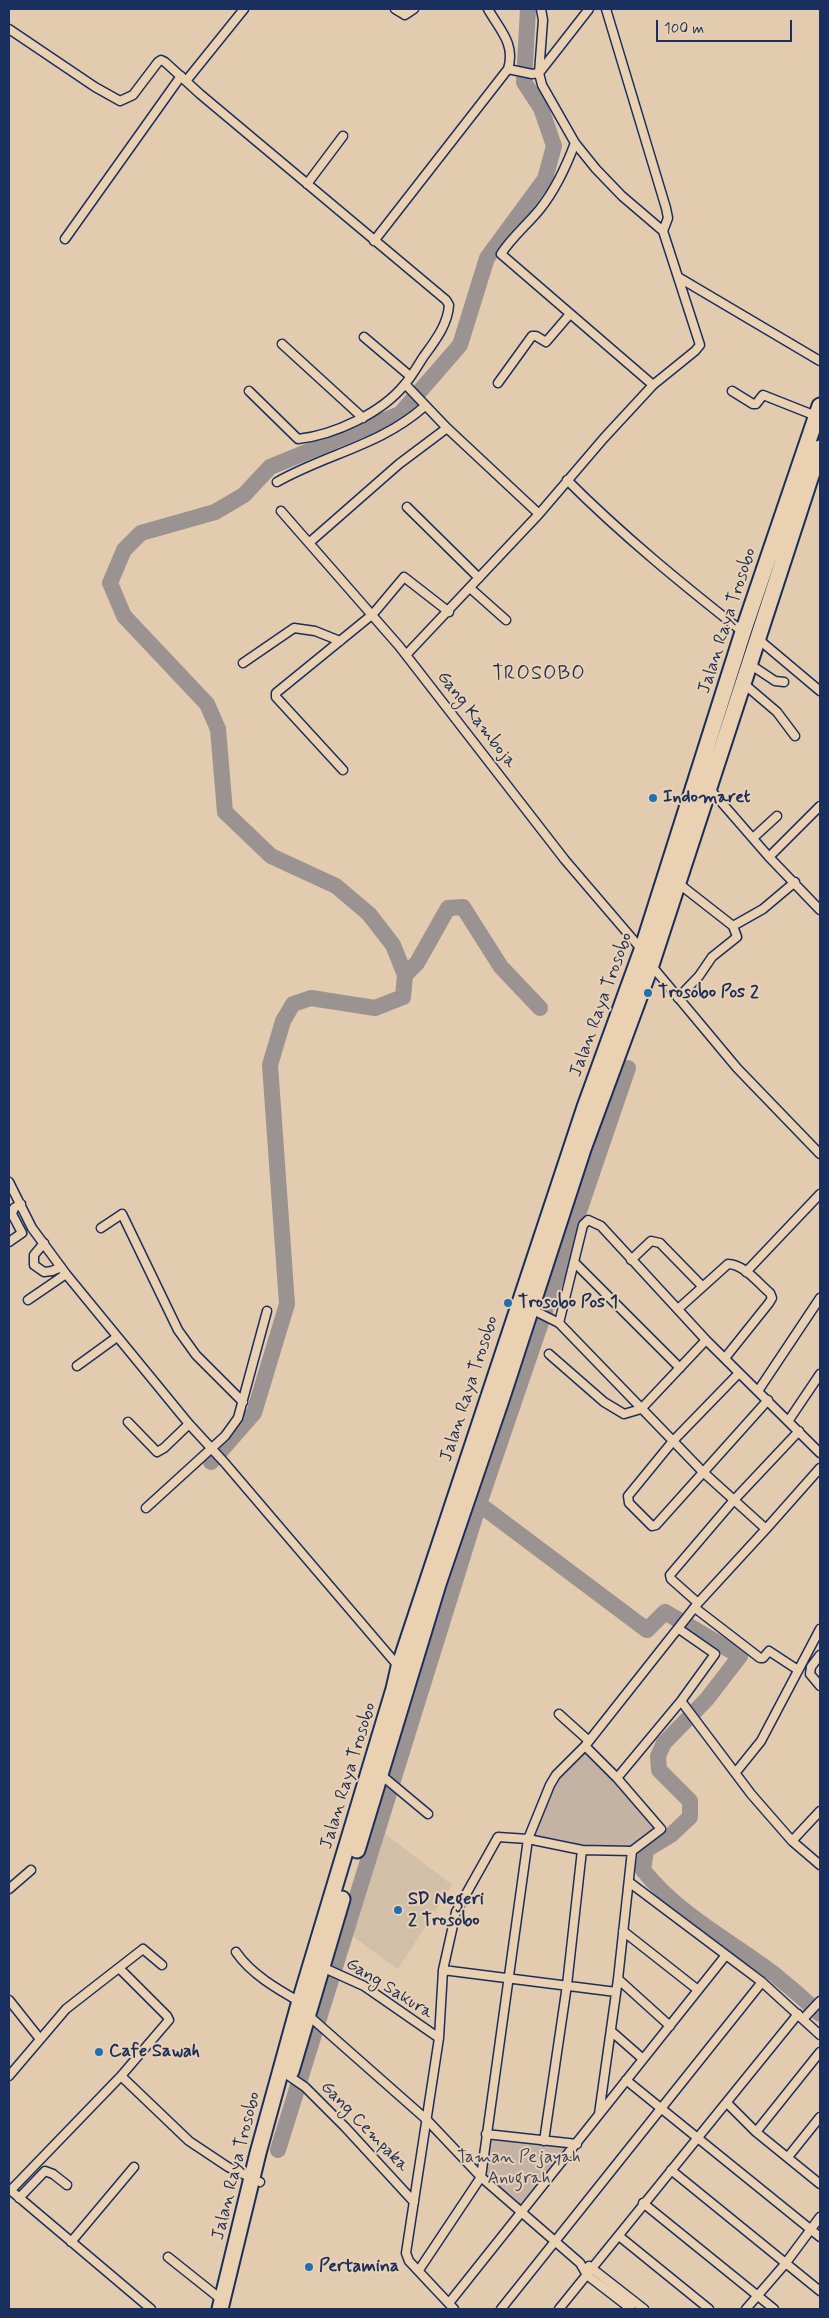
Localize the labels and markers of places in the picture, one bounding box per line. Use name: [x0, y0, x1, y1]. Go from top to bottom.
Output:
place label: Indomaret: [663, 787, 751, 809]
marker: Indomaret: [647, 792, 659, 804]
place label: Trosobo Pos 2: [658, 982, 759, 1004]
marker: Trosobo Pos 2: [642, 987, 654, 999]
place label: Trosobo Pos 1: [518, 1292, 618, 1314]
marker: Trosobo Pos 1: [502, 1297, 514, 1309]
place label: SD Negeri 2 Trosobo: [408, 1889, 484, 1932]
marker: SD Negeri 2 Trosobo: [392, 1904, 404, 1916]
place label: Cafe Sawah: [109, 2041, 200, 2063]
marker: Cafe Sawah: [93, 2046, 105, 2058]
place label: Pertamina: [319, 2256, 399, 2278]
marker: Pertamina: [303, 2261, 315, 2273]

